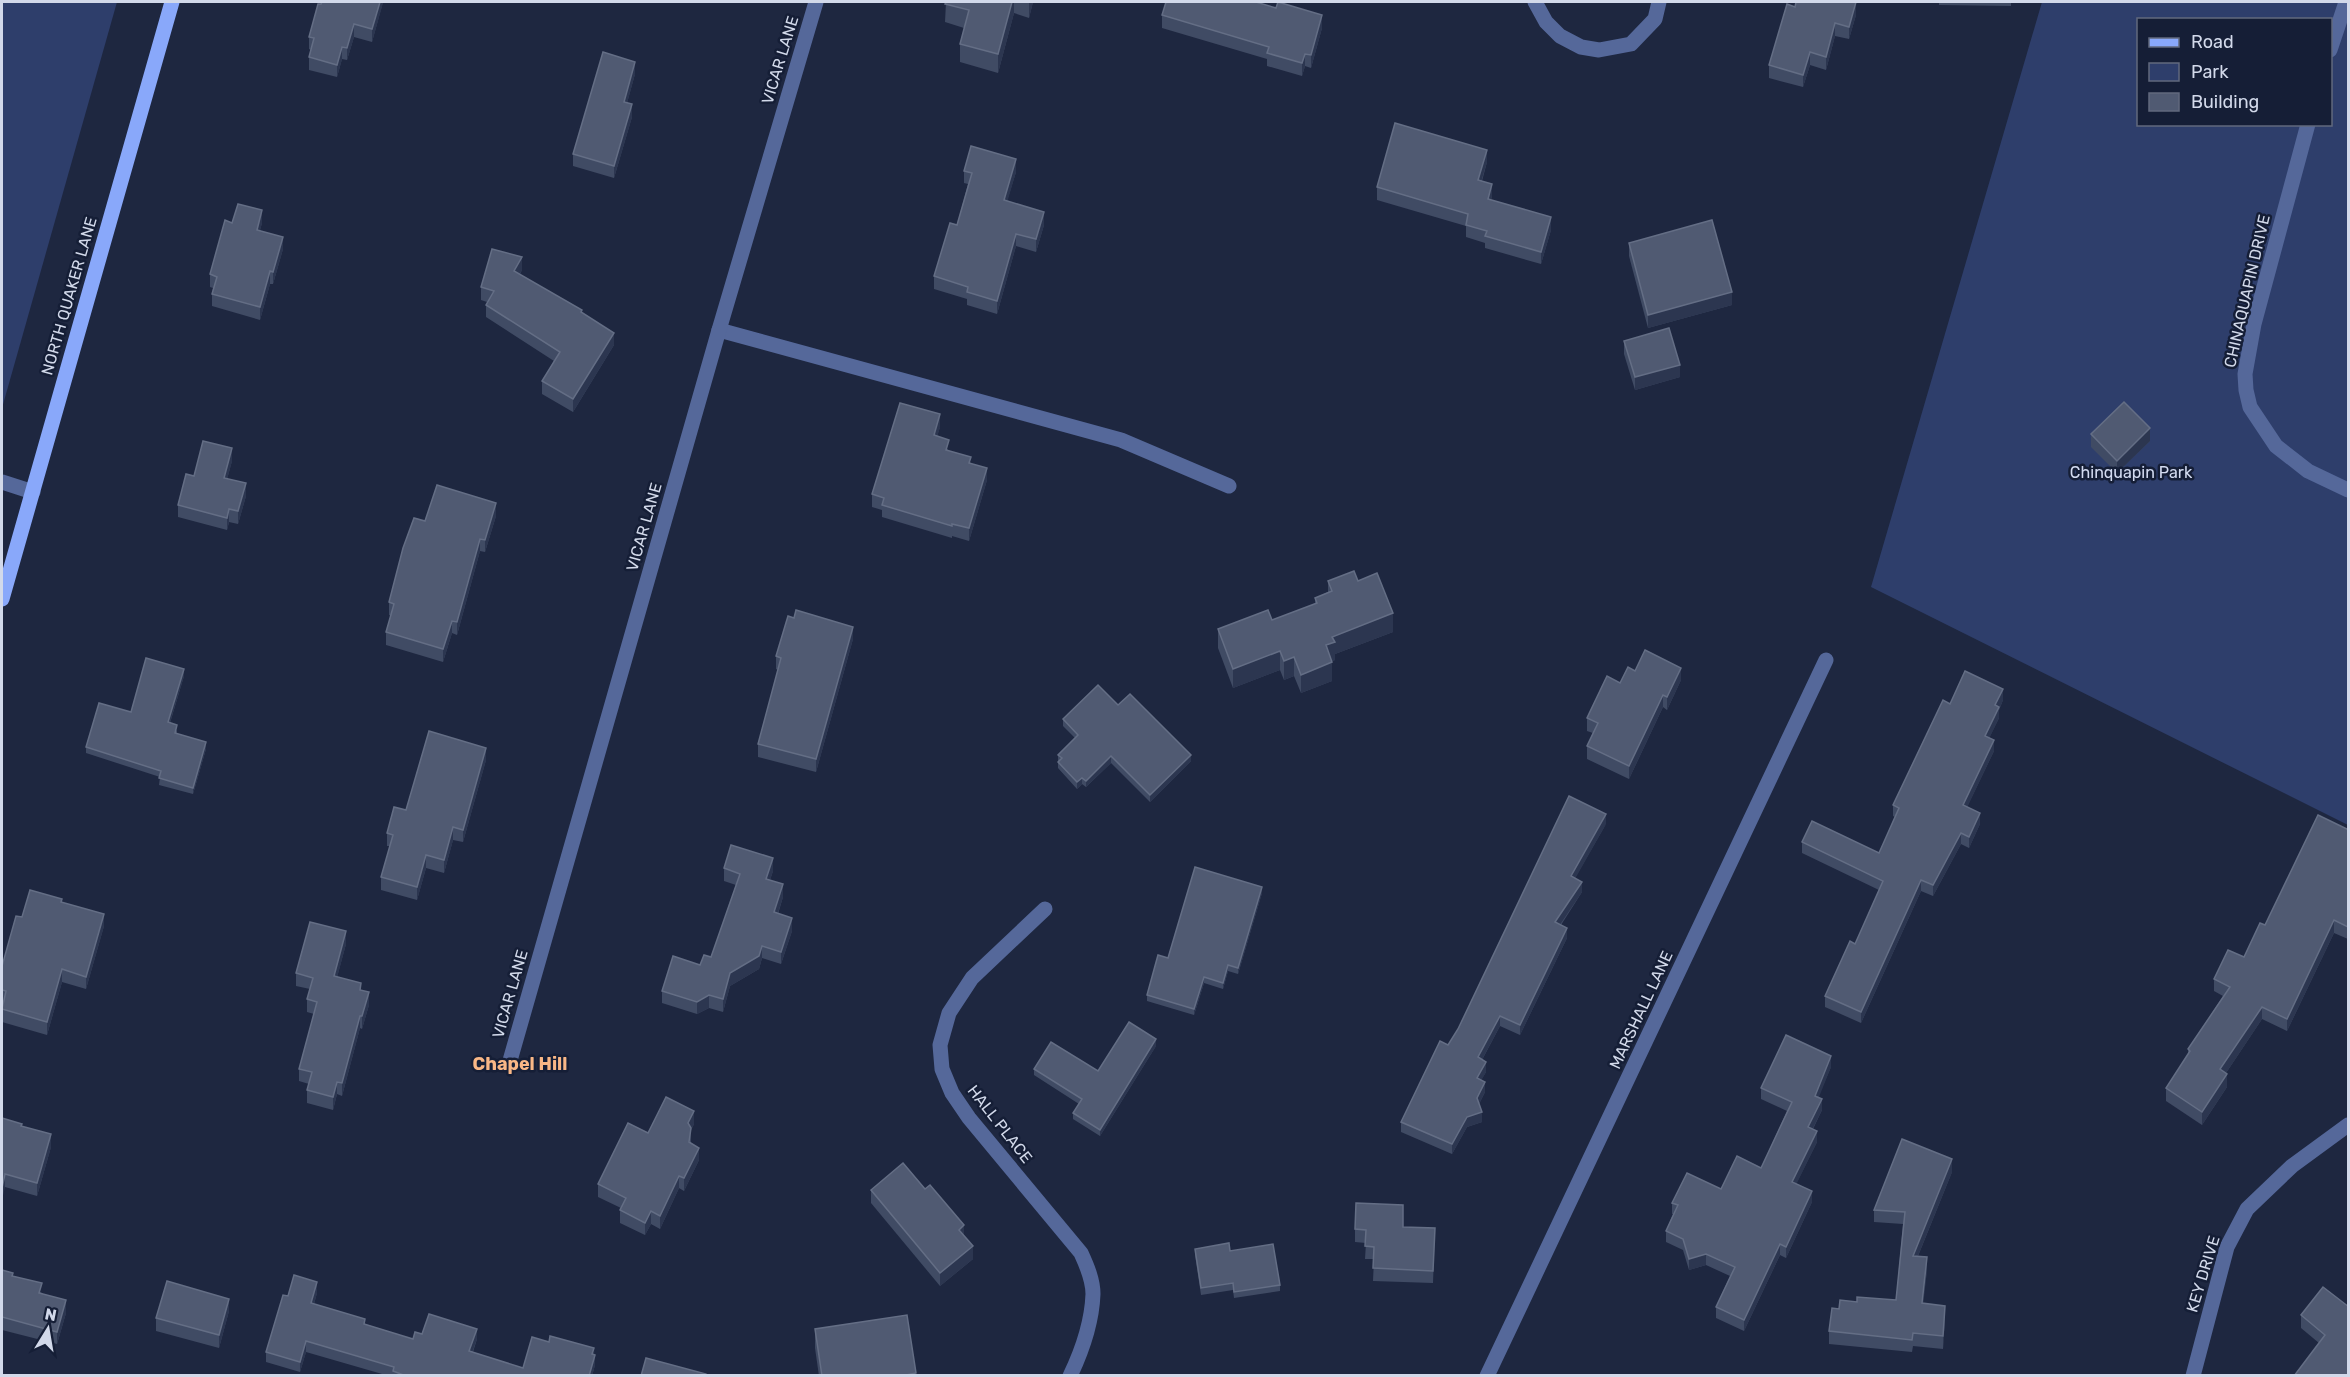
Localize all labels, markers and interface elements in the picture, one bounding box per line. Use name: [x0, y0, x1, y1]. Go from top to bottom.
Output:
street label: VICAR LANE: [758, 14, 802, 106]
legend: [2137, 18, 2332, 126]
text: Road: [2191, 31, 2234, 53]
text: Park: [2191, 61, 2229, 83]
text: Building: [2191, 91, 2259, 113]
street label: CHINAQUAPIN DRIVE: [2220, 213, 2274, 369]
street label: NORTH QUAKER LANE: [37, 215, 101, 377]
park label: Chinquapin Park: [2070, 463, 2193, 482]
street label: VICAR LANE: [622, 481, 666, 573]
street label: VICAR LANE: [488, 948, 532, 1040]
street label: MARSHALL LANE: [1605, 948, 1677, 1072]
district label: Chapel Hill: [473, 1053, 567, 1075]
street label: HALL PLACE: [964, 1081, 1036, 1167]
street label: KEY DRIVE: [2182, 1233, 2224, 1315]
north arrow: [18, 1299, 78, 1359]
text: N: [43, 1304, 58, 1325]

